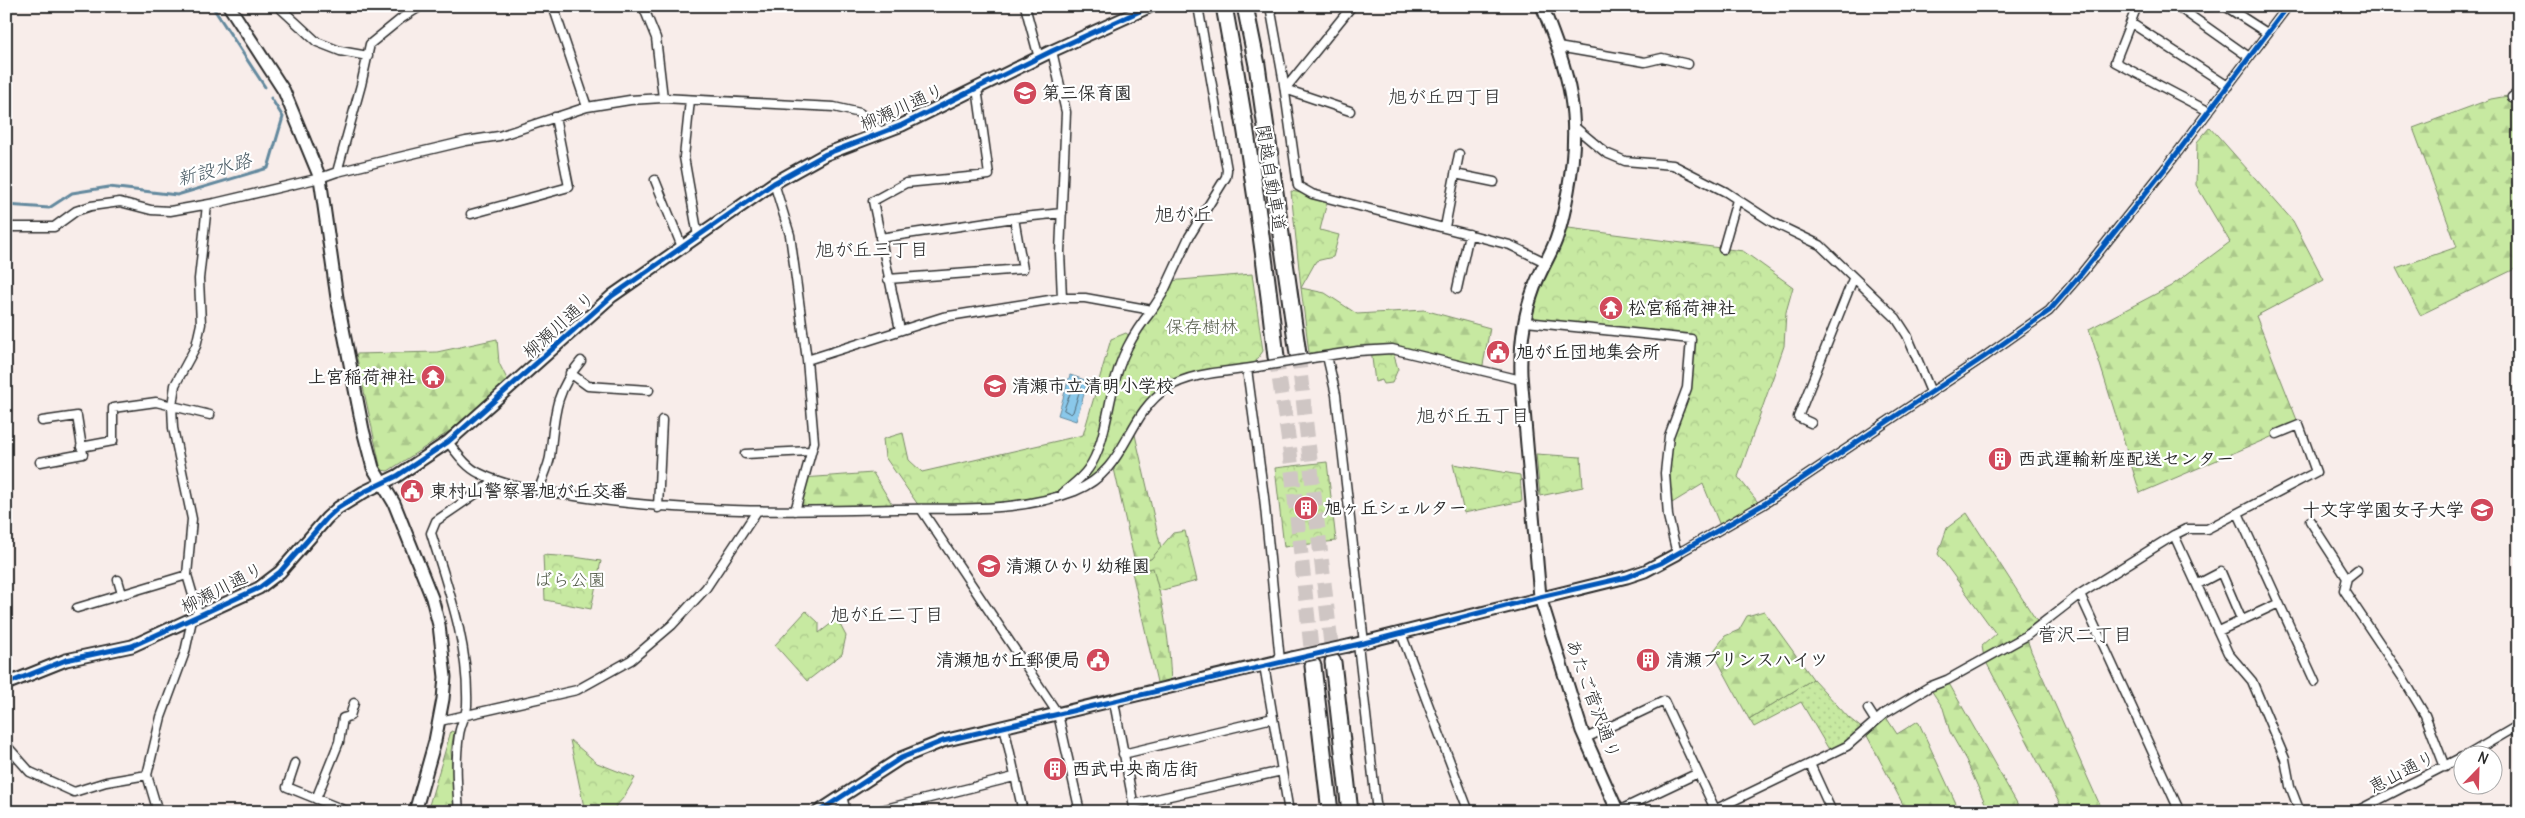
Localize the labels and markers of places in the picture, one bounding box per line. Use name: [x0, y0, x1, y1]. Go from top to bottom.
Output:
school or university icon: 第三保育園: [1012, 80, 1038, 106]
place label: 第三保育園: [1042, 81, 1132, 104]
temple icon: 松宮稲荷神社: [1598, 295, 1624, 321]
place label: 松宮稲荷神社: [1628, 296, 1736, 319]
public building icon: 旭が丘団地集会所: [1485, 339, 1511, 365]
place label: 旭が丘団地集会所: [1516, 340, 1660, 363]
temple icon: 上宮稲荷神社: [420, 364, 446, 390]
place label: 上宮稲荷神社: [308, 365, 416, 388]
school or university icon: 清瀬市立清明小学校: [982, 373, 1008, 399]
place label: 清瀬市立清明小学校: [1012, 374, 1174, 397]
building icon: 西武運輸新座配送センター: [1987, 446, 2013, 472]
place label: 西武運輸新座配送センター: [2018, 447, 2234, 470]
public building icon: 東村山警察署旭が丘交番: [399, 478, 425, 504]
place label: 東村山警察署旭が丘交番: [430, 479, 628, 502]
building icon: 旭ヶ丘シェルター: [1293, 495, 1319, 521]
place label: 旭ヶ丘シェルター: [1324, 496, 1467, 519]
school or university icon: 十文字学園女子大学: [2469, 497, 2495, 523]
place label: 十文字学園女子大学: [2302, 498, 2464, 521]
school or university icon: 清瀬ひかり幼稚園: [976, 553, 1002, 579]
place label: 清瀬ひかり幼稚園: [1006, 554, 1150, 577]
public building icon: 清瀬旭が丘郵便局: [1085, 647, 1111, 673]
building icon: 清瀬プリンスハイツ: [1635, 647, 1661, 673]
place label: 清瀬旭が丘郵便局: [936, 648, 1080, 671]
place label: 清瀬プリンスハイツ: [1666, 648, 1828, 671]
building icon: 西武中央商店街: [1042, 756, 1068, 782]
place label: 西武中央商店街: [1072, 757, 1198, 780]

